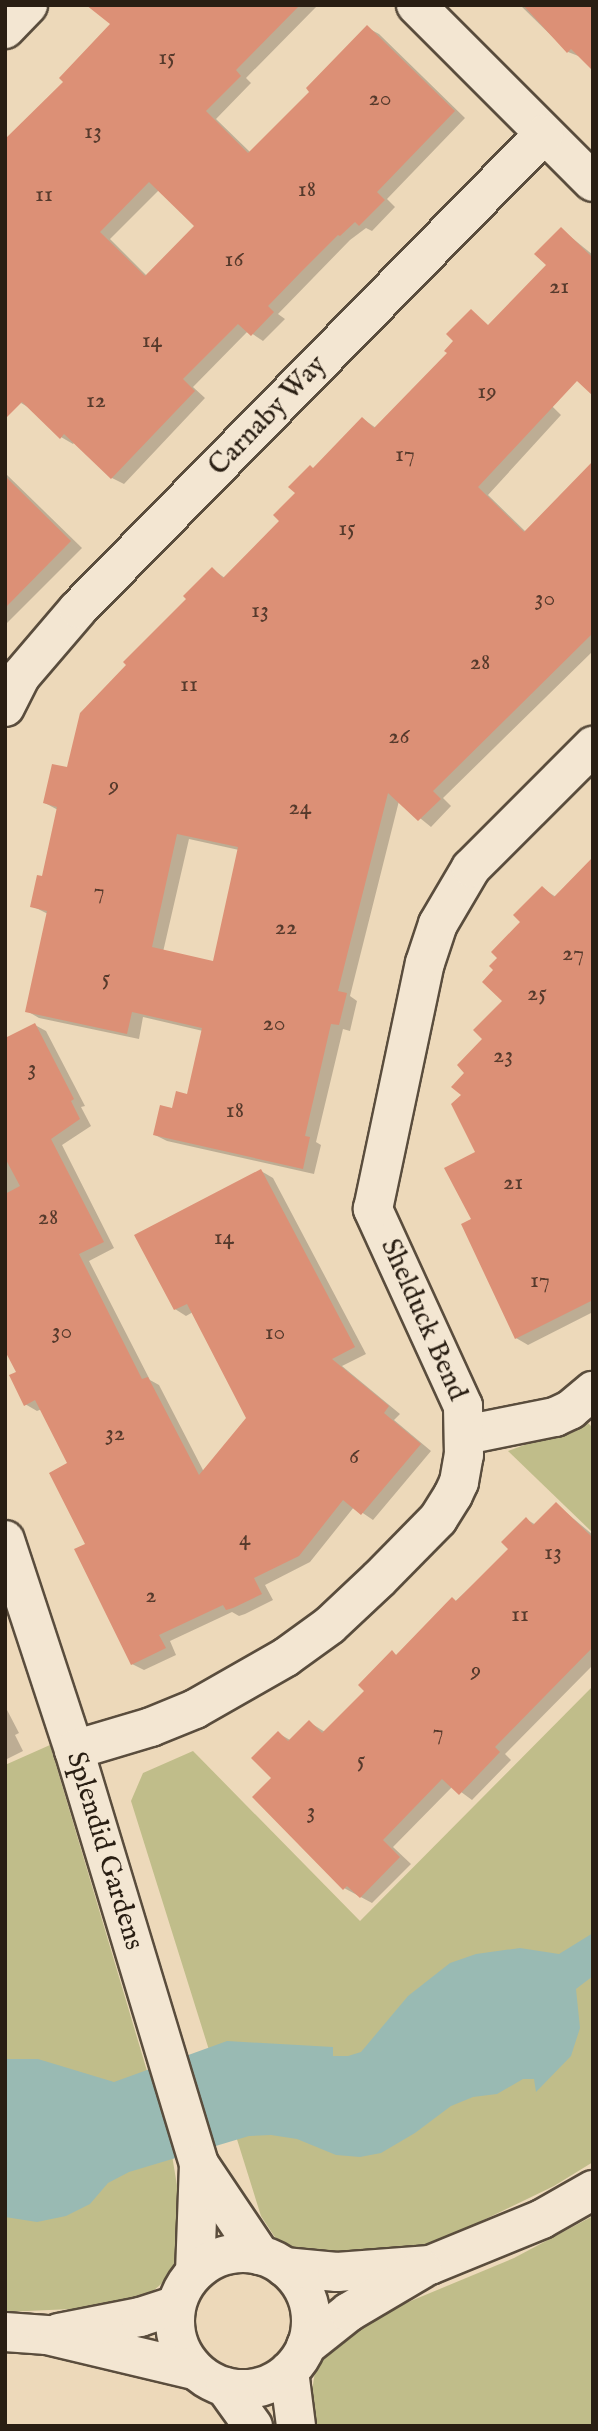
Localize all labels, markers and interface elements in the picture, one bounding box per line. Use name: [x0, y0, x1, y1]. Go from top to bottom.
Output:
house number: 15: [158, 44, 176, 72]
house number: 20: [368, 85, 392, 113]
house number: 13: [84, 118, 102, 146]
house number: 18: [298, 176, 316, 204]
house number: 11: [35, 181, 53, 209]
house number: 16: [224, 246, 244, 274]
house number: 21: [549, 273, 569, 301]
house number: 14: [142, 327, 162, 355]
street label: Carnaby Way: [202, 349, 334, 483]
house number: 19: [477, 378, 497, 406]
house number: 12: [86, 387, 106, 415]
house number: 17: [395, 441, 415, 469]
house number: 15: [338, 515, 356, 543]
house number: 30: [535, 585, 555, 613]
house number: 13: [251, 597, 269, 625]
house number: 28: [470, 649, 490, 677]
house number: 11: [180, 671, 198, 699]
house number: 26: [388, 723, 410, 751]
house number: 9: [109, 772, 119, 800]
house number: 24: [288, 794, 312, 822]
house number: 7: [93, 878, 105, 906]
house number: 22: [275, 914, 297, 942]
house number: 27: [562, 940, 584, 968]
house number: 5: [102, 965, 110, 993]
house number: 25: [527, 980, 547, 1008]
house number: 20: [262, 1010, 286, 1038]
house number: 23: [493, 1042, 513, 1070]
house number: 3: [28, 1055, 36, 1083]
house number: 18: [226, 1097, 244, 1125]
house number: 21: [503, 1169, 523, 1197]
house number: 28: [38, 1204, 58, 1232]
house number: 14: [214, 1224, 234, 1252]
street label: Shelduck Bend: [372, 1234, 474, 1406]
house number: 17: [530, 1267, 550, 1295]
house number: 30: [52, 1318, 72, 1346]
house number: 10: [265, 1319, 285, 1347]
house number: 32: [105, 1420, 125, 1448]
house number: 6: [349, 1443, 359, 1471]
house number: 4: [239, 1525, 251, 1553]
house number: 13: [544, 1539, 562, 1567]
house number: 2: [145, 1582, 157, 1610]
house number: 11: [511, 1601, 529, 1629]
house number: 9: [471, 1657, 481, 1685]
house number: 7: [432, 1719, 444, 1747]
house number: 5: [357, 1747, 365, 1775]
street label: Splendid Gardens: [58, 1748, 150, 1954]
house number: 3: [307, 1798, 315, 1826]

